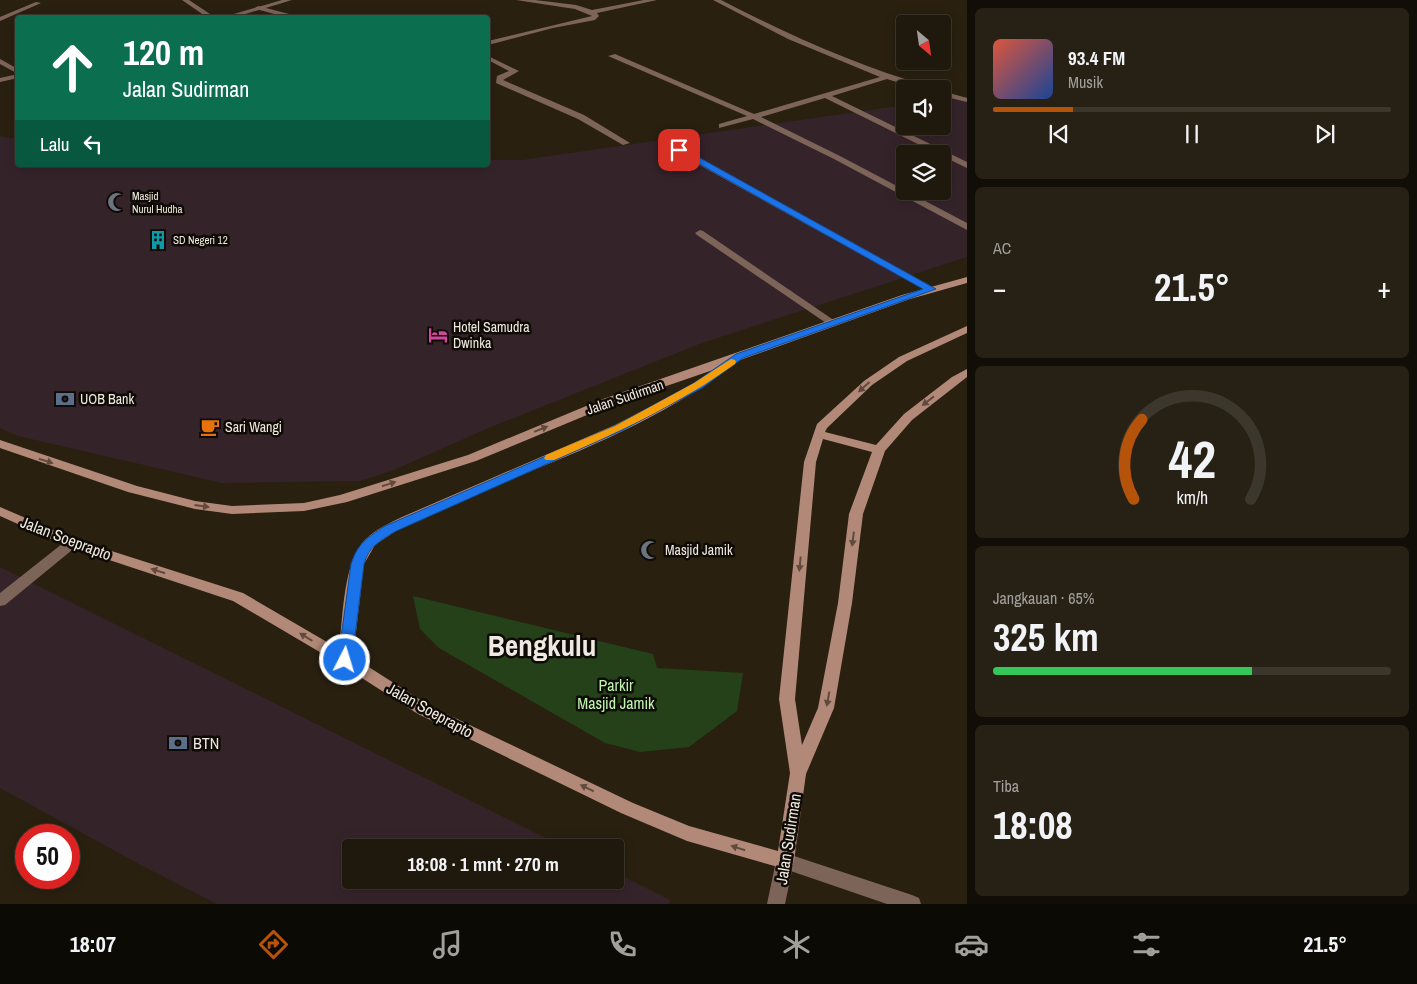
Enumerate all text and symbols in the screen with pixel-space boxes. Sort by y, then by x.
north arrow [896,15,951,70]
map controls [896,15,951,200]
text: 120 m [123,29,204,76]
icon: ahead [40,35,105,100]
text: 93.4 FM [1068,45,1125,71]
text: Musik [1068,71,1103,93]
text: Jalan Sudirman [123,74,249,104]
button: sound [896,80,951,135]
icon: previous [1045,120,1073,148]
icon: pause [1178,120,1206,148]
icon: next [1311,120,1339,148]
pin [658,129,700,171]
icon: left [79,130,107,158]
text: Lalu [40,131,69,157]
icon: arrive [665,136,693,164]
button: layers [896,145,951,200]
place label: Masjid Nurul Hudha [132,189,183,216]
mosque icon: Masjid Nurul Hudha [106,191,128,213]
building icon: SD Negeri 12 [147,229,169,251]
place label: SD Negeri 12 [173,233,228,247]
text: AC [993,237,1011,259]
text: 21.5° [1154,262,1230,313]
text: − [993,269,1006,307]
text: + [1378,269,1391,307]
place label: Hotel Samudra Dwinka [453,318,530,352]
hotel icon: Hotel Samudra Dwinka [427,324,449,346]
street label: Jalan Sudirman [584,375,666,419]
one-way arrow [858,381,870,393]
bank icon: UOB Bank [54,388,76,410]
place label: UOB Bank [80,390,134,408]
one-way arrow [921,395,934,406]
cafe icon: Sari Wangi [199,416,221,438]
place label: Sari Wangi [225,418,282,436]
one-way arrow [534,424,548,432]
text: 42 [1168,424,1216,494]
one-way arrow [39,457,54,465]
one-way arrow [381,480,396,487]
text: km/h [1176,486,1208,510]
one-way arrow [194,502,210,510]
street label: Jalan Soeprapto [17,511,115,565]
one-way arrow [849,531,857,547]
mosque icon: Masjid Jamik [639,539,661,561]
place label: Masjid Jamik [665,541,733,559]
one-way arrow [796,556,804,572]
one-way arrow [150,566,165,574]
text: Jangkauan · 65% [993,587,1094,609]
text: 325 km [993,612,1099,663]
district label: Bengkulu [488,626,596,665]
one-way arrow [299,632,312,641]
position arrow [318,633,370,685]
park label: Parkir Masjid Jamik [577,674,655,714]
street label: Jalan Soeprapto [383,677,477,743]
one-way arrow [823,692,831,708]
bank icon: BTN [167,732,189,754]
place label: BTN [193,732,219,754]
text: Tiba [993,775,1019,797]
one-way arrow [580,784,594,792]
street label: Jalan Sudirman [770,792,806,886]
text: 18:08 [993,800,1073,851]
speed limit sign: 50 [15,824,80,889]
one-way arrow [730,844,745,852]
text: 18:08 · 1 mnt · 270 m [407,851,559,877]
icon: directions [256,927,291,962]
icon: music [430,927,465,962]
icon: phone [605,927,640,962]
icon: climate [779,927,814,962]
icon: car [954,927,989,962]
icon: filters [1129,927,1164,962]
text: 18:07 [70,929,116,959]
text: 21.5° [1303,929,1347,959]

